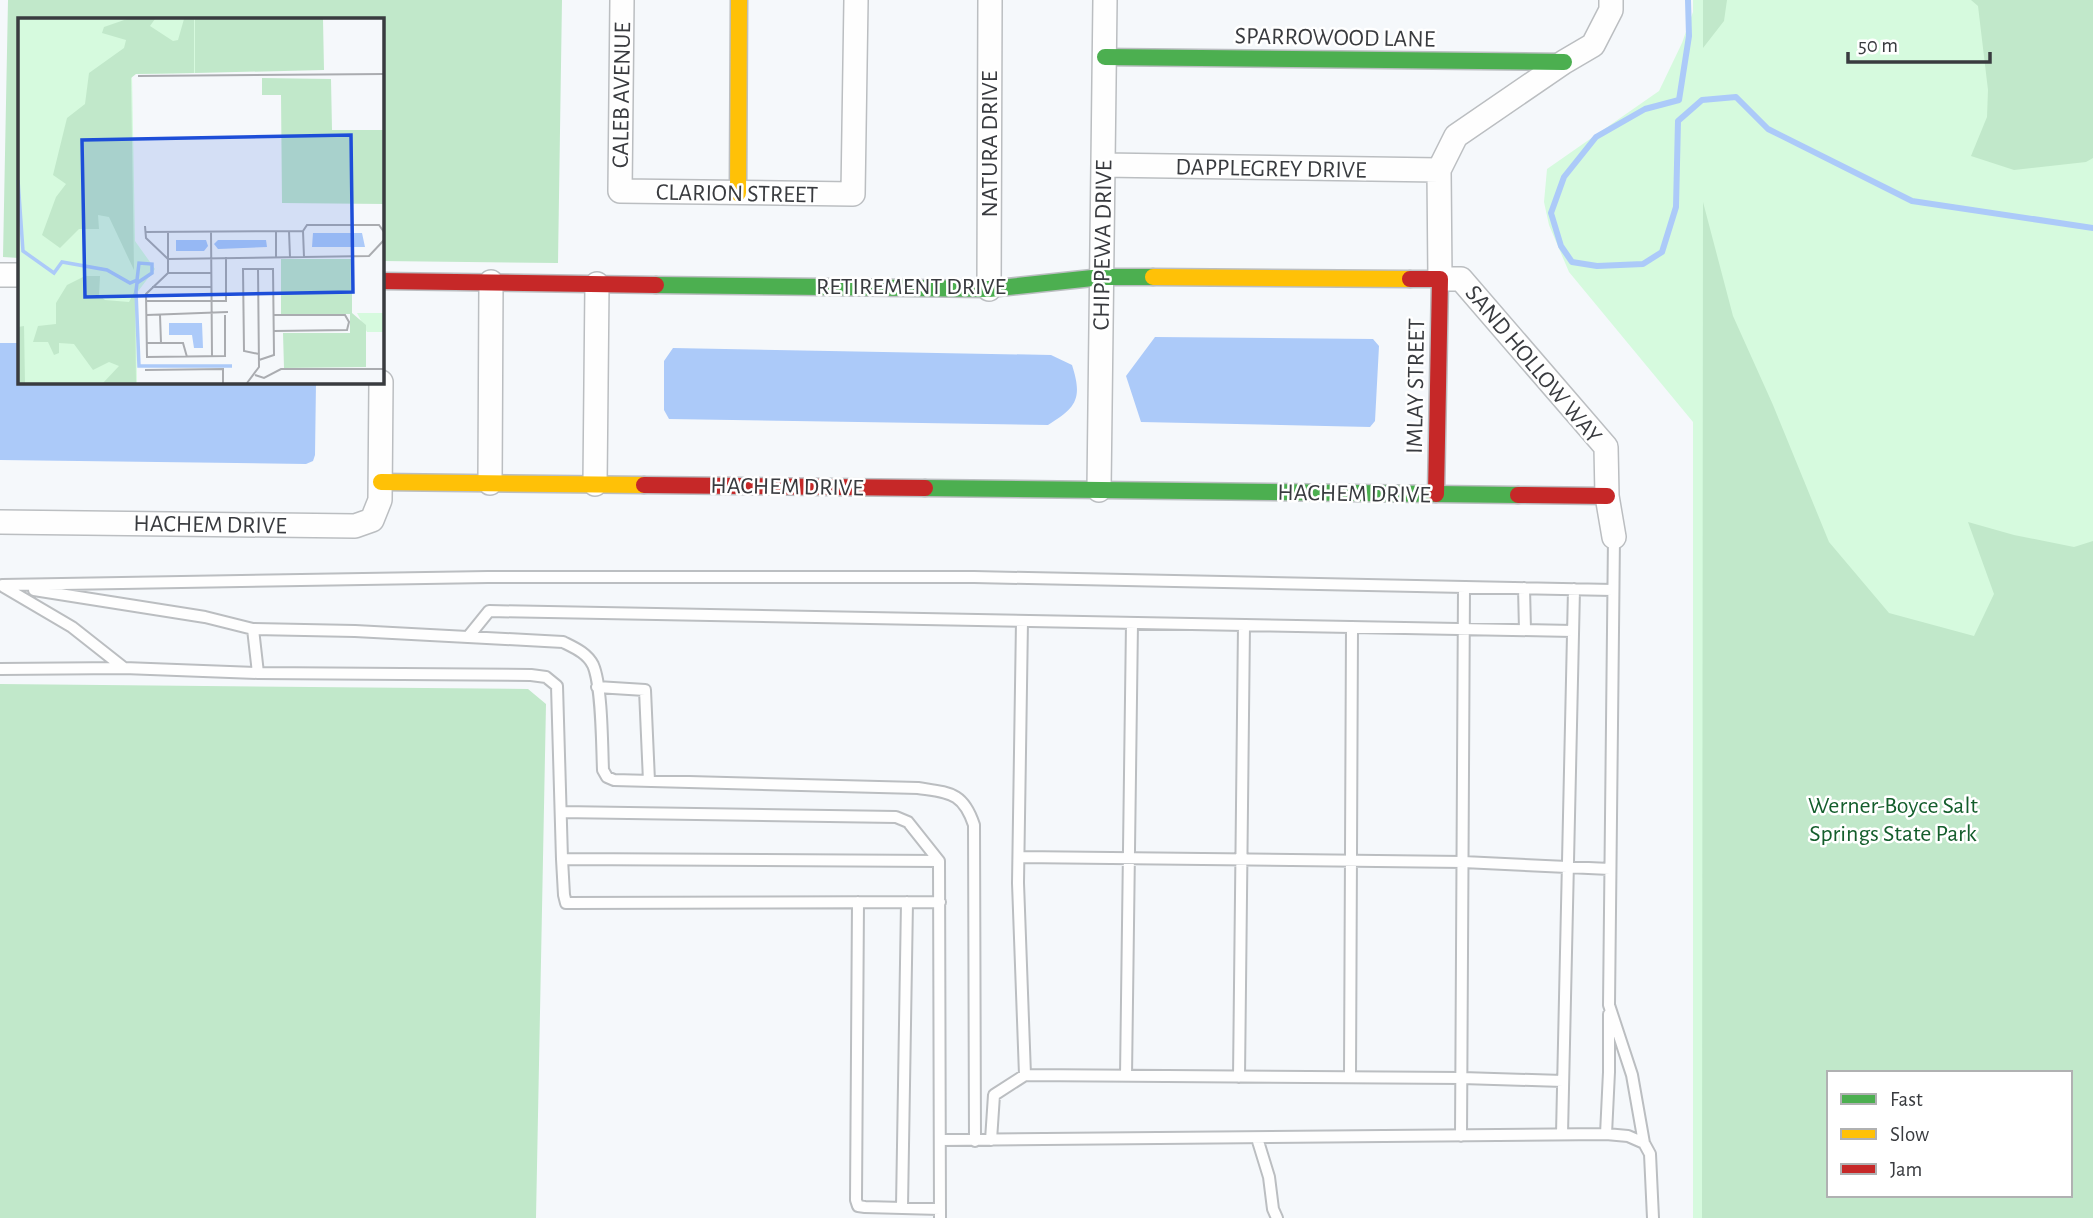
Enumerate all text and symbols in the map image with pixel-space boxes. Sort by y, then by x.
inset map [18,18,383,383]
street label: CALEB AVENUE [609,21,635,168]
scale bar [1848,21,1990,65]
street label: SPARROWOOD LANE [1235,24,1436,52]
text: 50 m [1858,35,1898,56]
street label: NATURA DRIVE [978,70,1002,217]
street label: DAPPLEGREY DRIVE [1175,155,1367,183]
street label: CHIPPEWA DRIVE [1090,159,1116,330]
street label: CLARION STREET [656,181,819,207]
street label: RETIREMENT DRIVE [816,275,1007,299]
street label: SAND HOLLOW WAY [1460,281,1606,448]
street label: IMLAY STREET [1403,318,1429,454]
street label: HACHEM DRIVE [710,474,864,500]
street label: HACHEM DRIVE [1277,481,1431,507]
street label: HACHEM DRIVE [133,512,287,538]
park label: Werner-Boyce Salt Springs State Park [1808,794,1978,846]
legend [1827,1071,2072,1197]
text: Fast [1890,1089,1923,1110]
text: Slow [1890,1124,1929,1145]
text: Jam [1890,1159,1922,1180]

